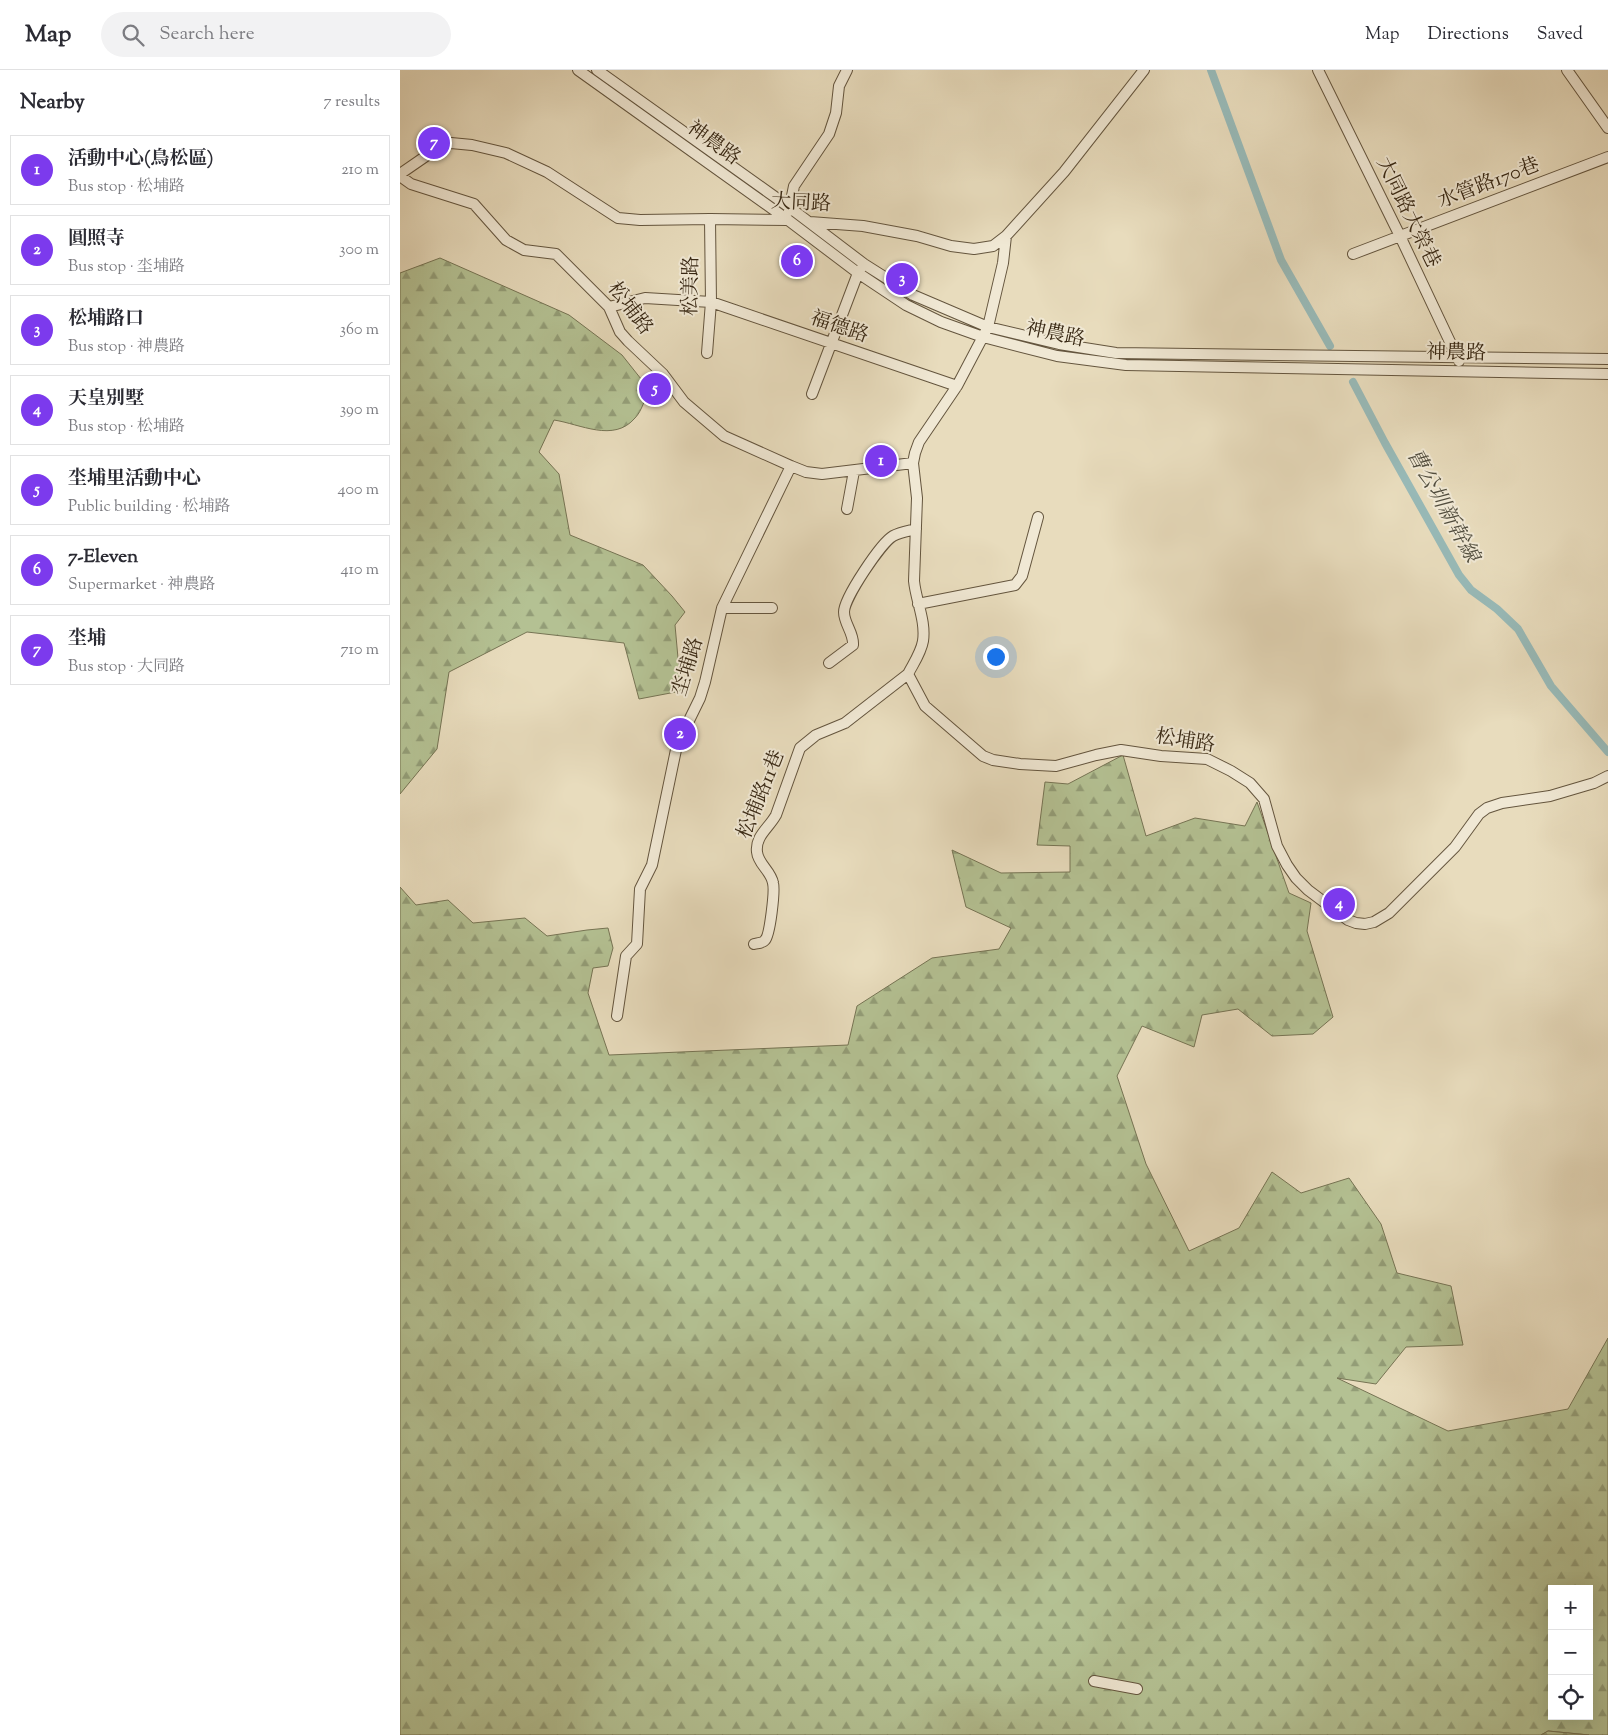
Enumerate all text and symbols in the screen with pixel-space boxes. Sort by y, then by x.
search box [101,12,451,57]
text: Map [25,18,71,52]
icon: search [119,21,147,49]
text: Search here [159,21,255,48]
text: Map [1365,22,1400,48]
text: Directions [1428,22,1509,48]
text: Saved [1537,22,1583,48]
text: Nearby [20,88,85,118]
text: 7 results [324,91,380,114]
street label: 神農路 [680,115,746,173]
pin: 7 [418,124,450,162]
text: 活動中心(鳥松區) [68,146,213,173]
street label: 水管路170巷 [1434,151,1544,217]
street label: 大同路大榮巷 [1368,153,1446,273]
text: 1 [34,159,40,182]
text: 210 m [341,159,379,182]
text: Bus stop · 松埔路 [68,176,185,199]
street label: 大同路 [770,188,832,220]
text: 圓照寺 [68,226,125,253]
text: 2 [33,239,41,262]
text: 300 m [339,239,379,262]
pin: 6 [781,242,813,280]
text: Bus stop · 坔埔路 [68,256,185,279]
street label: 松美路 [677,256,707,316]
pin: 3 [886,260,918,298]
street label: 松埔路 [599,276,659,342]
street label: 福德路 [806,305,872,351]
text: 松埔路口 [68,306,144,333]
street label: 神農路 [1023,315,1087,355]
text: 3 [34,319,40,342]
text: 360 m [340,319,379,342]
text: Bus stop · 神農路 [68,336,185,359]
street label: 神農路 [1426,339,1486,369]
pin: 5 [639,370,671,408]
text: 天皇別墅 [68,386,144,413]
text: 4 [33,399,41,422]
text: 390 m [340,399,379,422]
text: Bus stop · 松埔路 [68,416,185,439]
pin: 1 [865,442,897,480]
water label: 曹公圳新幹線 [1398,444,1487,570]
text: 坔埔里活動中心 [68,466,201,493]
text: 5 [34,479,40,502]
text: 400 m [338,479,379,502]
text: Public building · 松埔路 [68,496,230,519]
text: 7-Eleven [68,544,138,571]
text: 6 [33,559,41,582]
text: 410 m [341,559,379,582]
text: Supermarket · 神農路 [68,574,216,597]
text: 坔埔 [68,626,106,653]
street label: 坔埔路 [666,634,712,700]
text: 7 [33,639,41,662]
text: 710 m [341,639,379,662]
your location [983,644,1009,670]
text: Bus stop · 大同路 [68,656,185,679]
pin: 2 [664,715,696,753]
street label: 松埔路 [1153,723,1217,761]
street label: 松埔路11巷 [731,746,793,844]
pin: 4 [1323,885,1355,923]
map controls [1548,1585,1593,1720]
button: + [1548,1585,1593,1630]
button: − [1548,1630,1593,1675]
button: locate [1548,1675,1593,1720]

